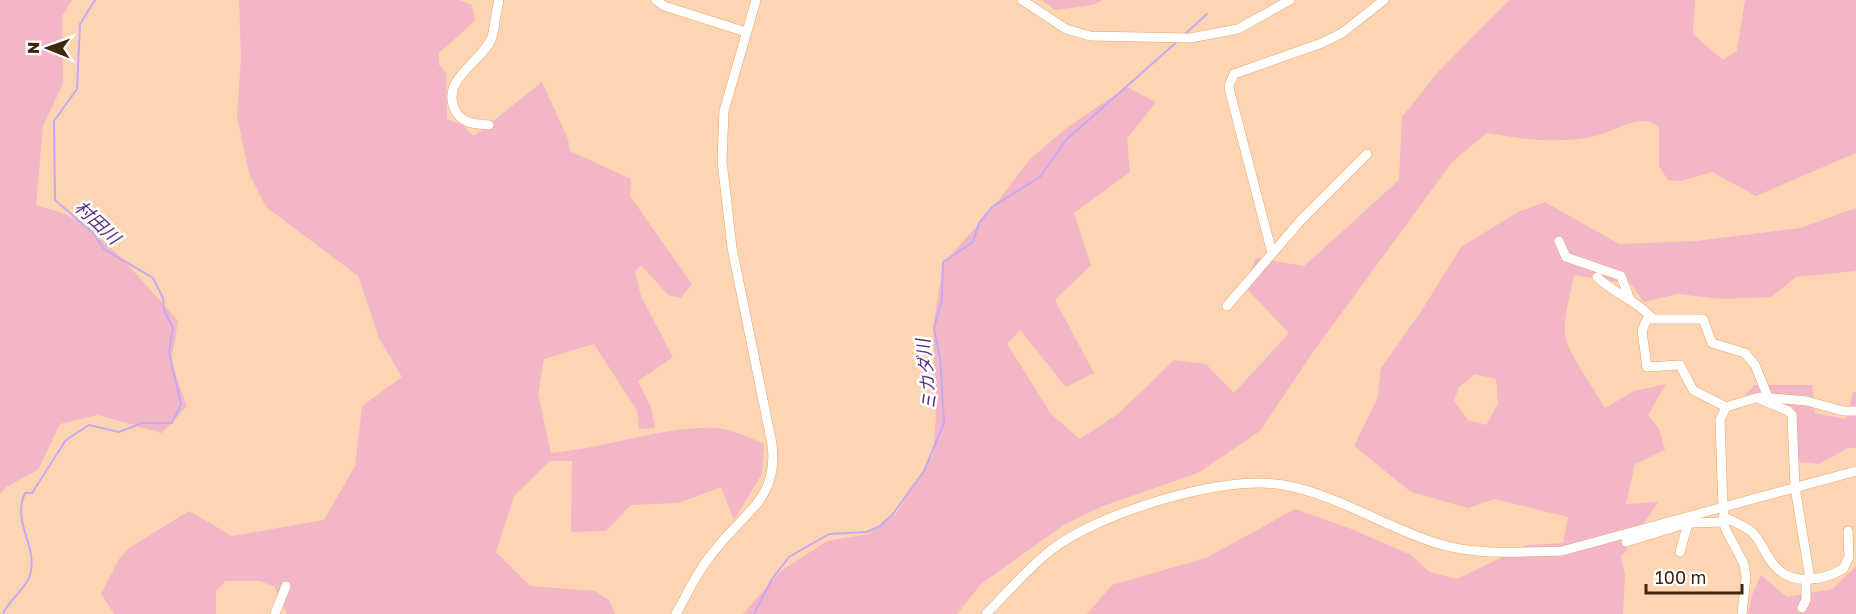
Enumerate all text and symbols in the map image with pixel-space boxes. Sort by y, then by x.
north arrow [18,18,78,78]
text: N [23,41,43,54]
water label: 村田川 [71,196,127,250]
water label: ミカダ川 [911,336,941,412]
scale bar [1646,557,1742,595]
text: 100 m [1655,566,1706,588]

